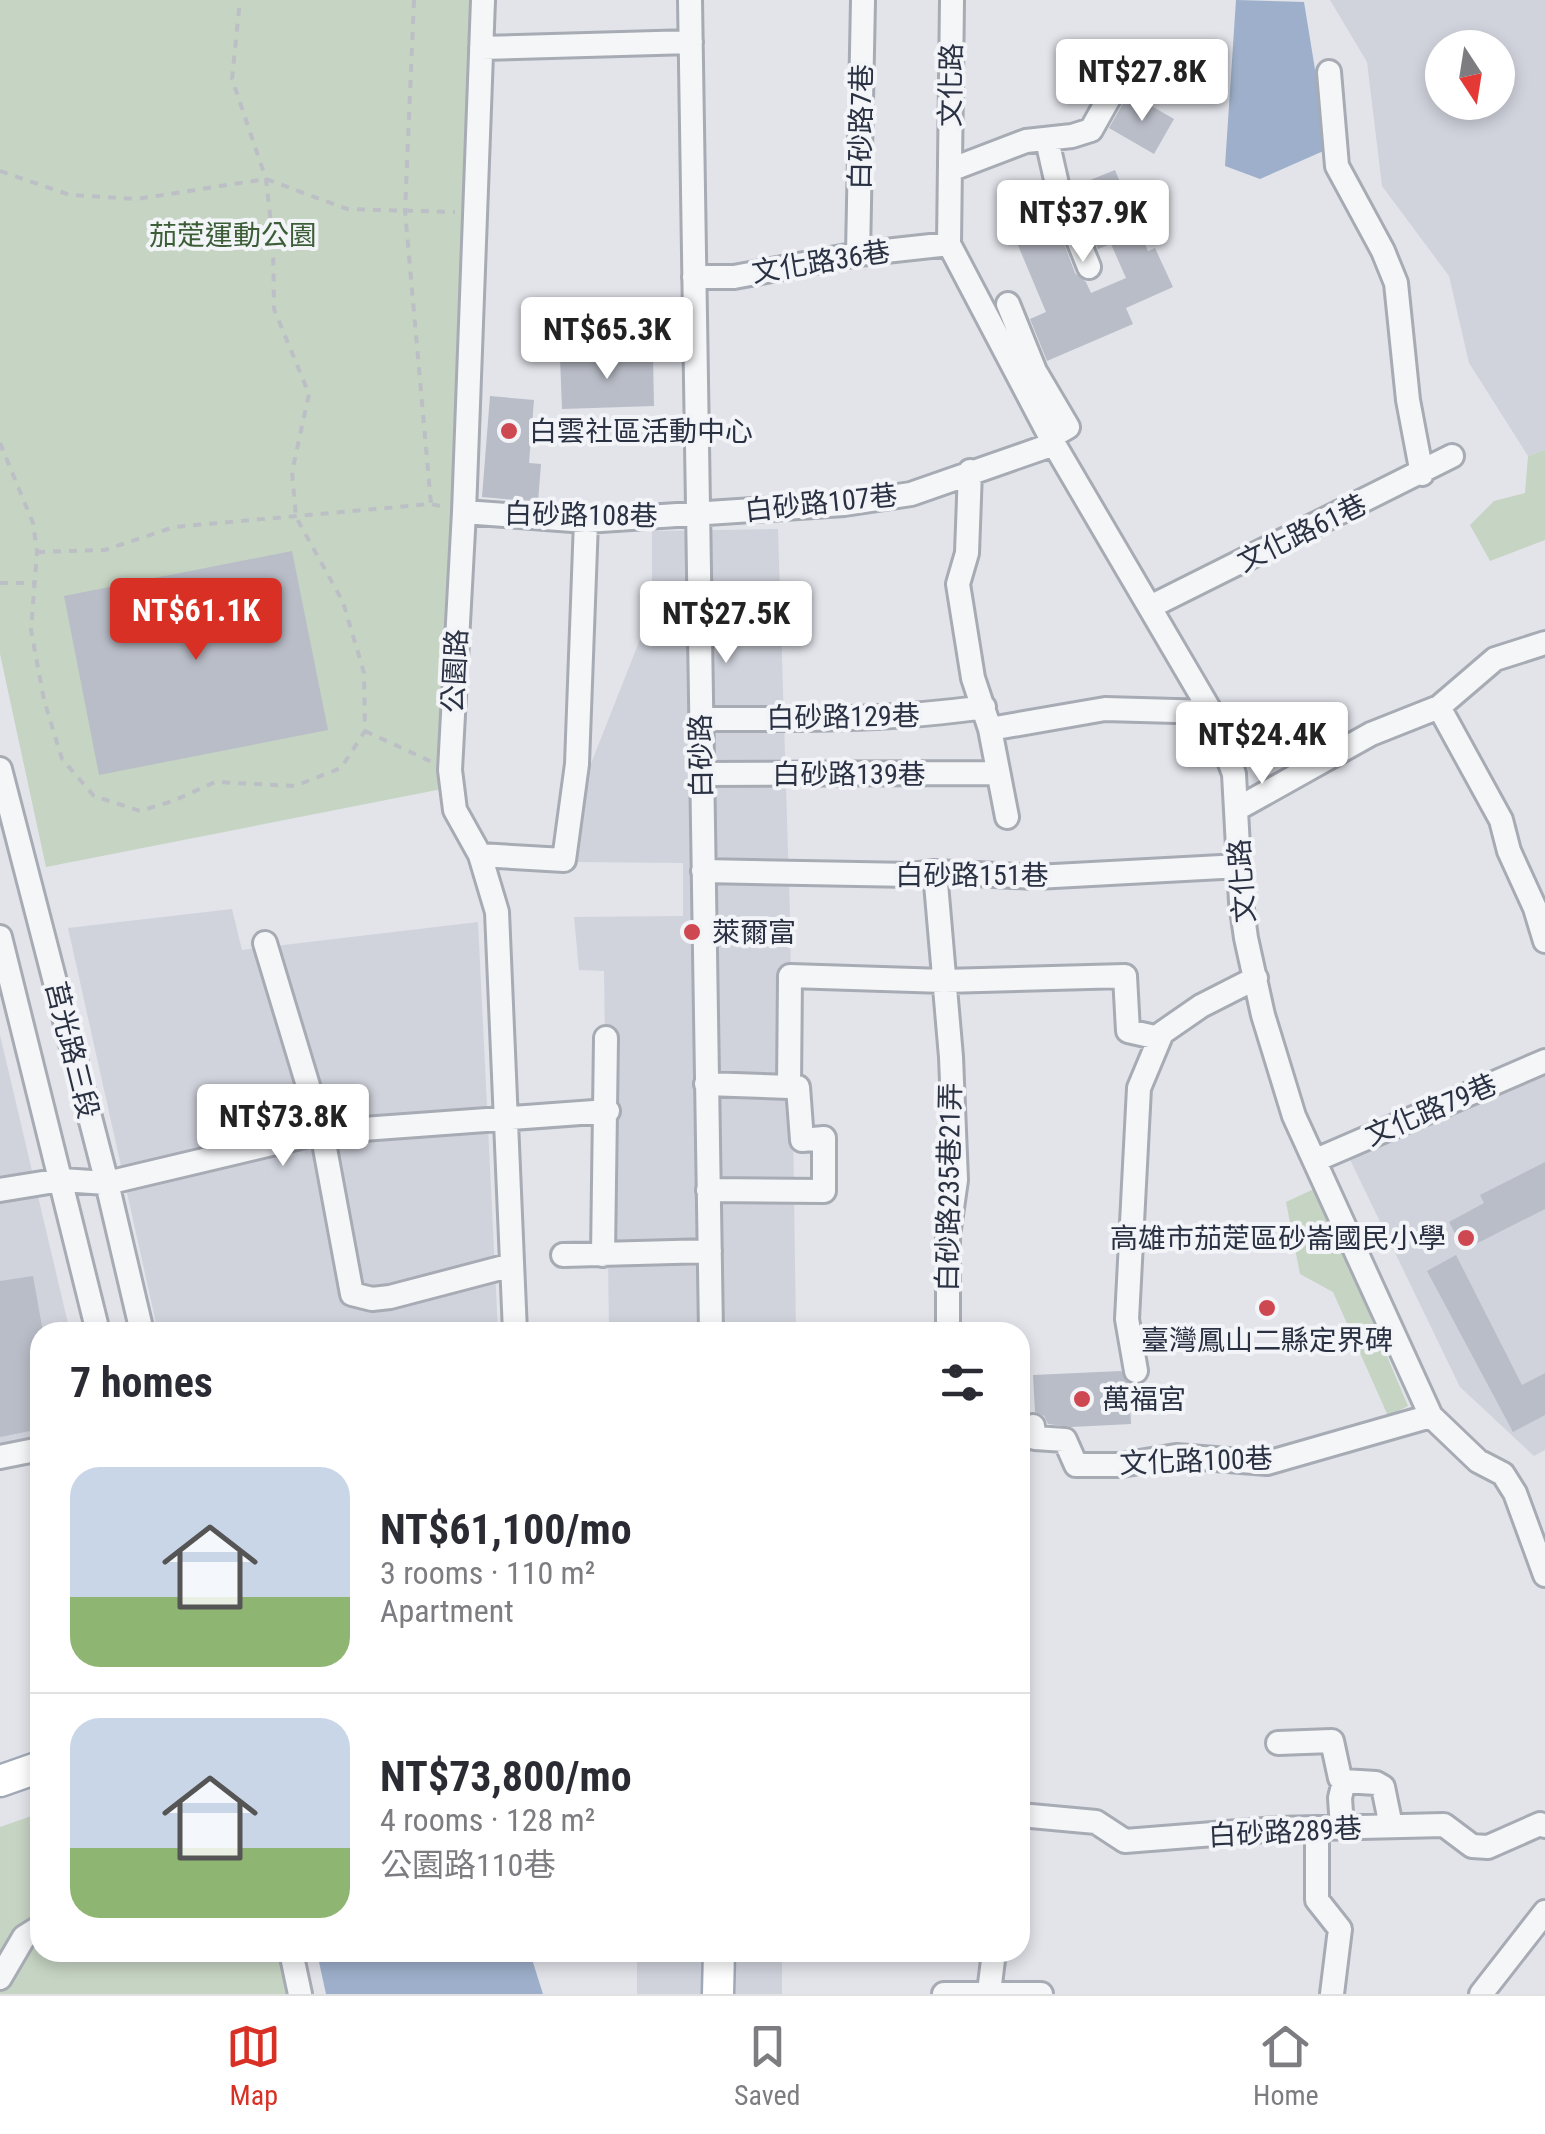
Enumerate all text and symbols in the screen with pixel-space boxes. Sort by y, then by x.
north arrow [1425,30,1515,120]
map controls [1425,30,1515,120]
pin: NT$27.8K [1039,39,1245,124]
street label: 文化路 [934,43,968,127]
text: NT$27.8K [1078,52,1206,90]
street label: 白砂路7巷 [843,64,879,190]
pin: NT$37.9K [980,180,1186,265]
text: NT$37.9K [1019,193,1147,231]
park label: 茄萣運動公園 [149,219,317,252]
street label: 文化路36巷 [749,235,893,289]
pin: NT$65.3K [504,297,710,382]
text: NT$65.3K [543,310,671,348]
place label: 白雲社區活動中心 [529,415,753,448]
marker: 白雲社區活動中心 [498,420,520,442]
street label: 白砂路107巷 [743,479,899,527]
street label: 文化路61巷 [1232,488,1372,578]
street label: 白砂路108巷 [504,497,658,533]
pin: NT$61.1K [93,578,299,663]
pin: NT$27.5K [623,581,829,666]
text: NT$61.1K [132,591,260,629]
text: NT$27.5K [662,594,790,632]
street label: 公園路 [436,628,474,714]
street label: 白砂路129巷 [766,699,920,735]
pin: NT$24.4K [1159,702,1365,787]
street label: 白砂路 [684,714,718,798]
text: NT$24.4K [1198,715,1326,753]
street label: 白砂路139巷 [772,758,926,791]
street label: 文化路 [1223,838,1261,924]
street label: 白砂路151巷 [895,859,1049,892]
place label: 萊爾富 [712,916,796,949]
marker: 萊爾富 [681,921,703,943]
street label: 莒光路三段 [39,978,105,1122]
street label: 文化路79巷 [1360,1068,1502,1152]
street label: 白砂路235巷21弄 [931,1082,967,1292]
pin: NT$73.8K [180,1084,386,1169]
text: NT$73.8K [219,1097,347,1135]
place label: 高雄市茄萣區砂崙國民小學 [1110,1222,1446,1255]
marker: 高雄市茄萣區砂崙國民小學 [1455,1227,1477,1249]
marker: 臺灣鳳山二縣定界碑 [1256,1297,1278,1319]
place label: 臺灣鳳山二縣定界碑 [1141,1324,1393,1357]
icon: filters [935,1355,990,1410]
text: 7 homes [70,1358,213,1407]
place label: 萬福宮 [1102,1383,1186,1416]
marker: 萬福宮 [1071,1388,1093,1410]
street label: 文化路100巷 [1119,1442,1273,1480]
text: NT$61,100/mo [380,1505,632,1554]
icon: home [150,1507,270,1627]
text: 3 rooms · 110 m² [380,1554,595,1592]
text: Apartment [380,1592,514,1630]
text: NT$73,800/mo [380,1752,632,1801]
icon: home [150,1758,270,1878]
text: 4 rooms · 128 m² [380,1801,595,1839]
street label: 白砂路289巷 [1208,1812,1362,1852]
text: 公園路110巷 [380,1846,555,1884]
tab: Map [226,2019,281,2112]
tab: Saved [734,2019,800,2112]
tab: Home [1253,2019,1319,2112]

